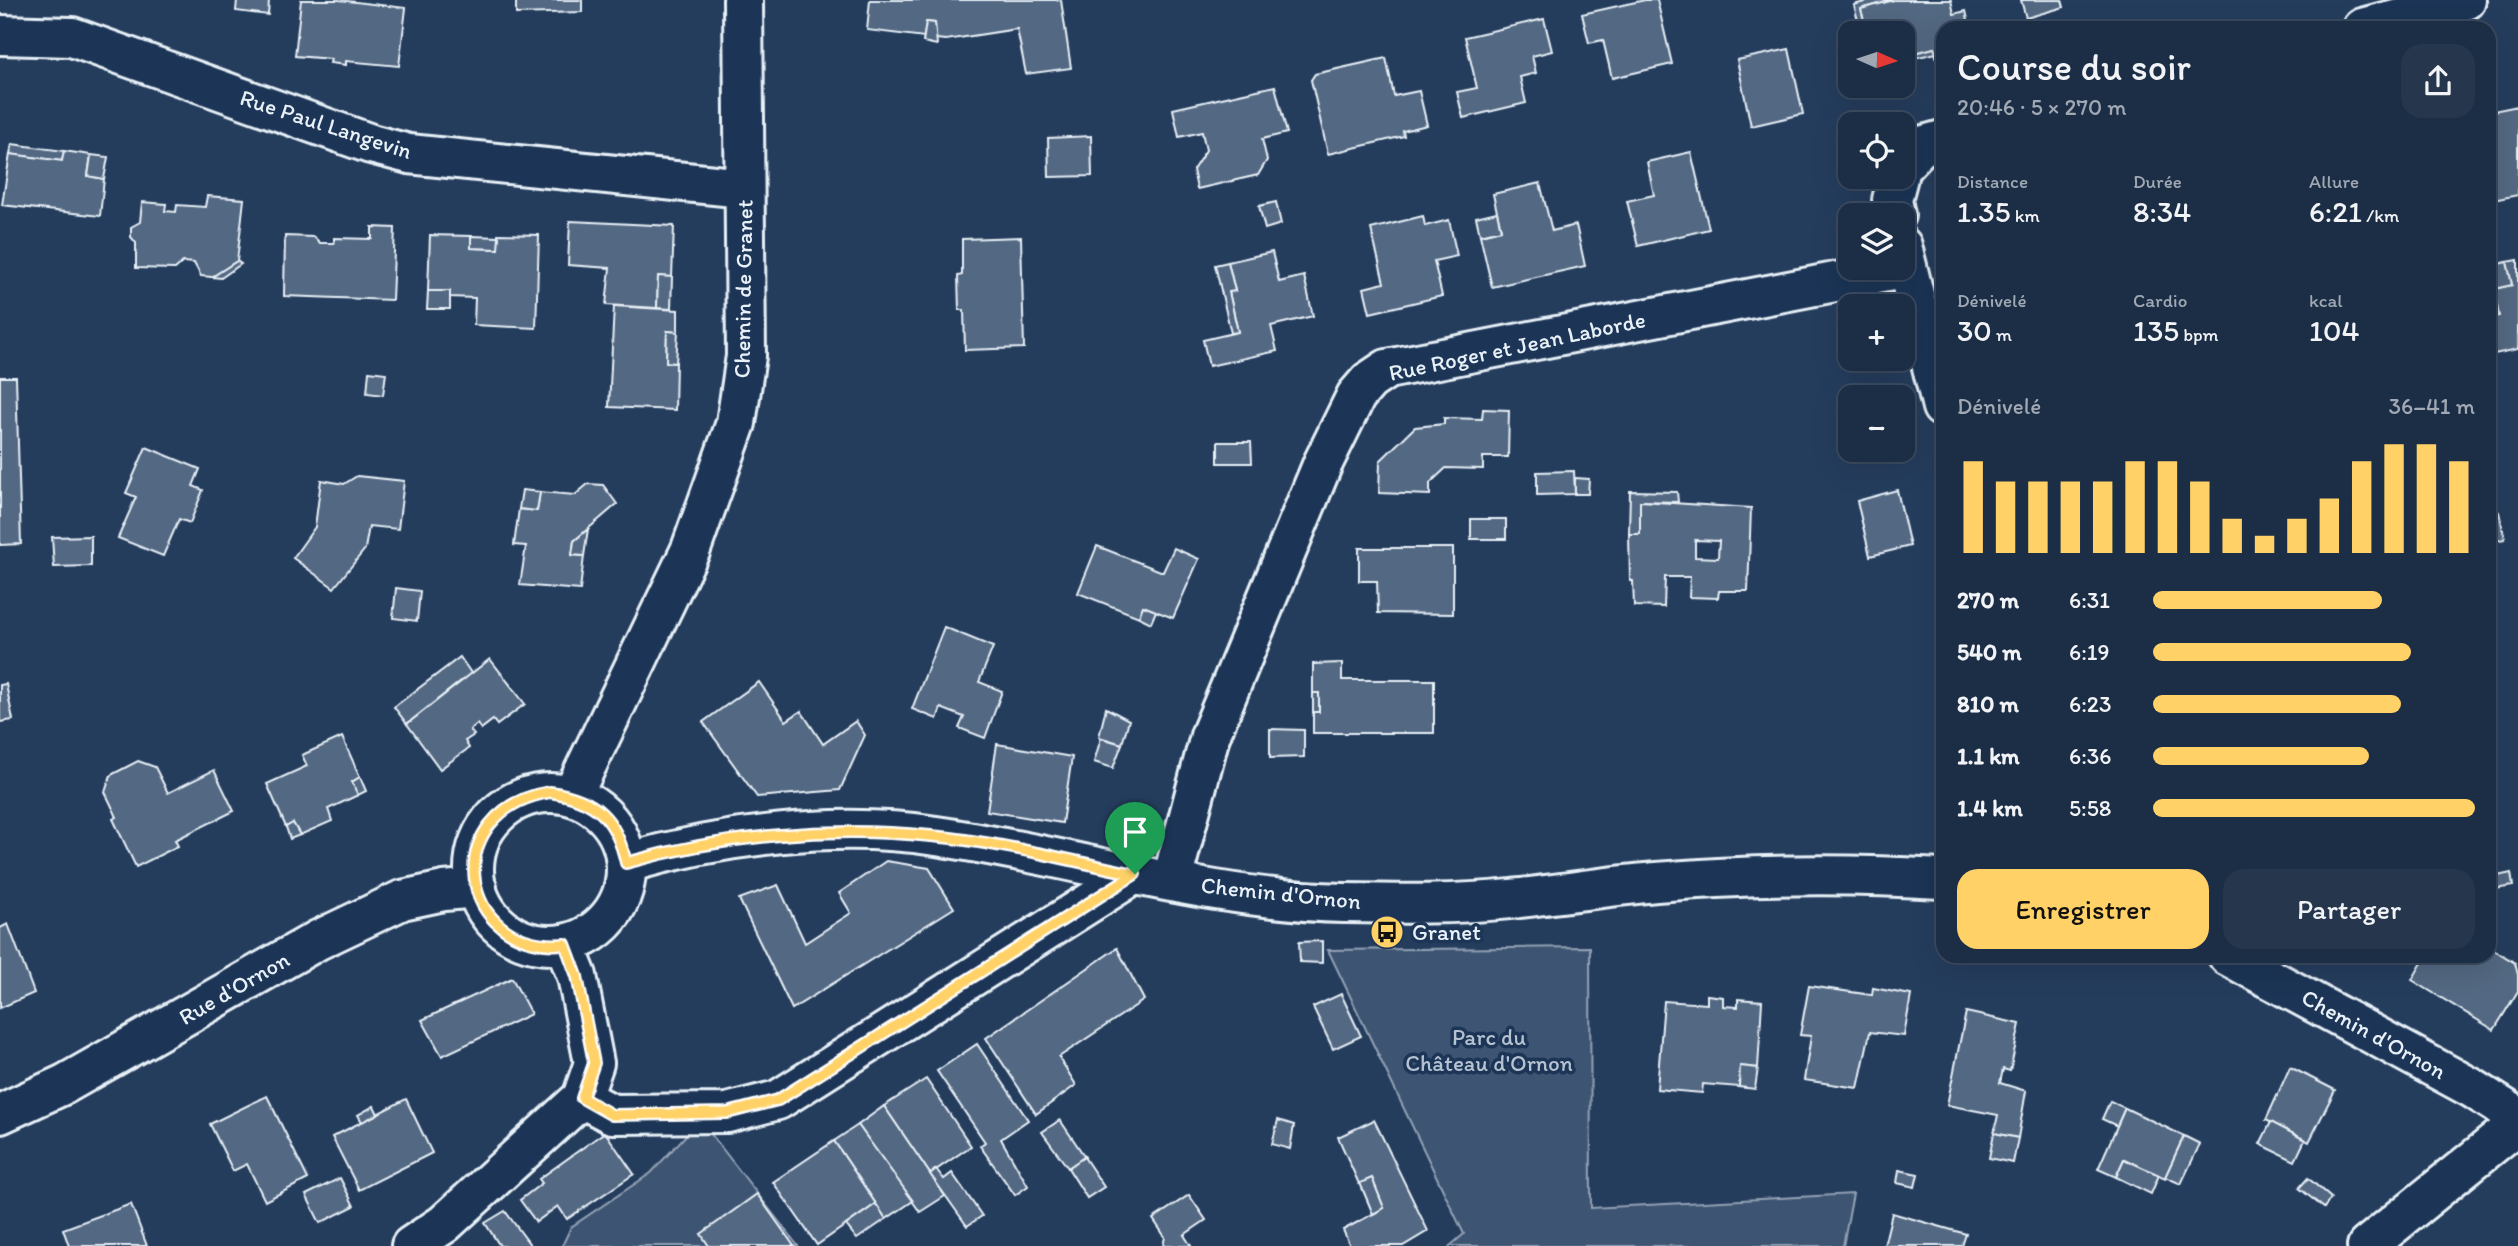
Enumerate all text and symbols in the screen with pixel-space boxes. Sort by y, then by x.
north arrow [1838,21,1914,98]
map controls [1838,21,1915,462]
text: Course du soir [1957,44,2191,90]
button: share [2401,44,2475,118]
street label: Rue Paul Langevin [237,83,415,165]
text: 20:46 · 5 × 270 m [1957,93,2127,121]
button: locate [1838,112,1915,189]
text: Distance [1957,170,2028,193]
text: Durée [2133,170,2182,193]
text: Allure [2309,170,2359,193]
text: 1.35 [1957,193,2010,230]
text: 8:34 [2133,193,2191,230]
text: 6:21 [2309,193,2362,230]
street label: Chemin de Granet [727,199,759,379]
button: layers [1838,203,1915,280]
text: km [2010,204,2040,227]
text: /km [2362,204,2399,227]
text: Dénivelé [1957,289,2027,312]
text: Cardio [2133,289,2187,312]
text: kcal [2309,289,2343,312]
button: + [1838,294,1915,371]
street label: Rue Roger et Jean Laborde [1386,305,1648,387]
text: 30 [1957,312,1992,349]
text: 135 [2133,312,2179,349]
text: 104 [2309,312,2359,349]
text: m [1992,323,2012,346]
text: bpm [2179,323,2219,346]
button: − [1838,385,1915,462]
text: Dénivelé [1957,392,2041,420]
text: 36–41 m [2388,392,2475,420]
text: 270 m [1957,586,2019,614]
text: 6:31 [2069,586,2110,614]
text: 540 m [1957,638,2022,666]
text: 6:19 [2069,638,2110,666]
text: 810 m [1957,690,2019,718]
text: 6:23 [2069,690,2111,718]
text: 1.1 km [1957,742,2020,770]
text: 6:36 [2069,742,2112,770]
text: 1.4 km [1957,794,2023,822]
text: 5:58 [2069,794,2111,822]
pin [1105,802,1165,874]
icon: arrive [1116,813,1154,851]
button: Enregistrer [1957,869,2209,949]
button: Partager [2223,869,2475,949]
street label: Chemin d'Ornon [1200,871,1362,915]
bus stop icon: Granet [1368,913,1406,951]
place label: Granet [1412,918,1481,946]
street label: Rue d'Ornon [174,945,294,1031]
street label: Chemin d'Ornon [2297,983,2451,1085]
park label: Parc du Château d'Ornon [1405,1023,1573,1077]

